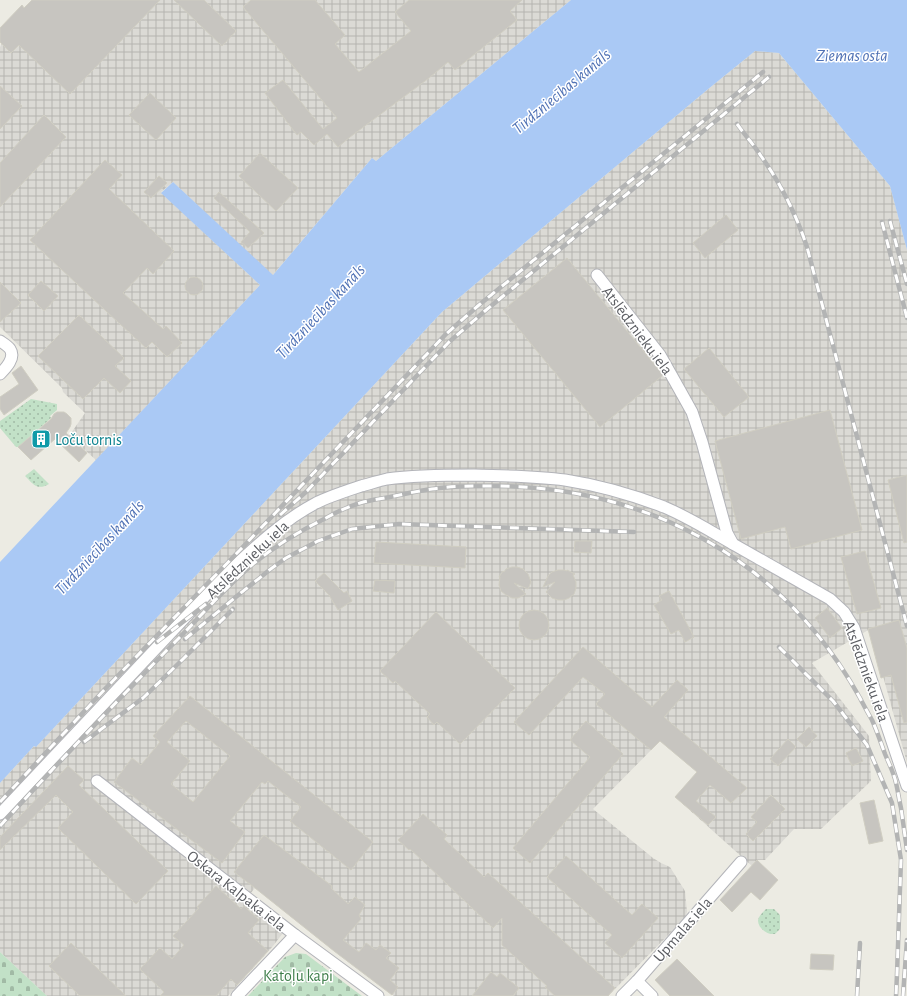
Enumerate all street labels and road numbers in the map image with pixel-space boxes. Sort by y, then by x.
street label: Atslēdznieku iela [599,283,676,378]
street label: Atslēdznieku iela [203,518,292,602]
street label: Atslēdznieku iela [840,619,892,724]
street label: Oskara Kalpaka iela [184,847,289,934]
street label: Upmalas iela [650,894,715,965]

